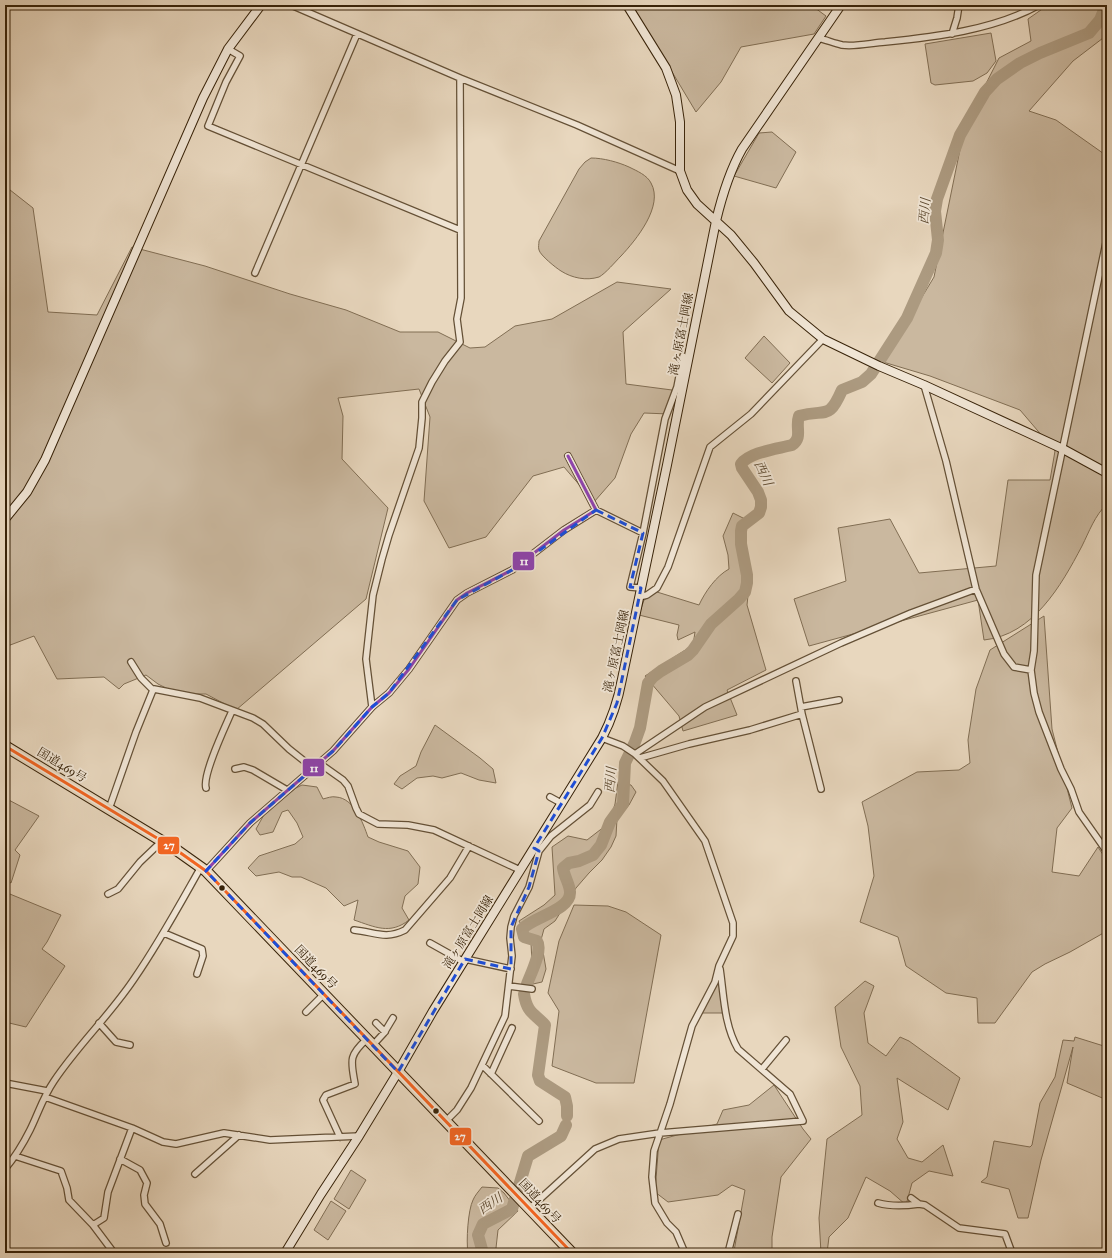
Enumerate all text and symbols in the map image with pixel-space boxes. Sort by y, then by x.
water label: 西川 [916,195,934,225]
street label: 滝ヶ原富士岡線 [666,291,696,377]
water label: 西川 [750,458,777,490]
line badge: 11 [512,551,535,571]
text: 11 [520,555,529,568]
street label: 滝ヶ原富士岡線 [600,608,632,694]
street label: 国道469号 [35,745,89,785]
line badge: 11 [302,758,325,777]
text: 11 [310,762,319,775]
water label: 西川 [602,765,620,794]
line badge: 27 [157,836,180,855]
text: 27 [164,839,175,852]
unlabelled marker [217,883,227,893]
street label: 滝ヶ原富士岡線 [440,893,496,971]
street label: 国道469号 [292,942,340,992]
unlabelled marker [431,1106,441,1116]
line badge: 27 [449,1127,472,1146]
text: 27 [455,1130,466,1143]
street label: 国道469号 [516,1176,564,1226]
water label: 西川 [475,1189,507,1218]

